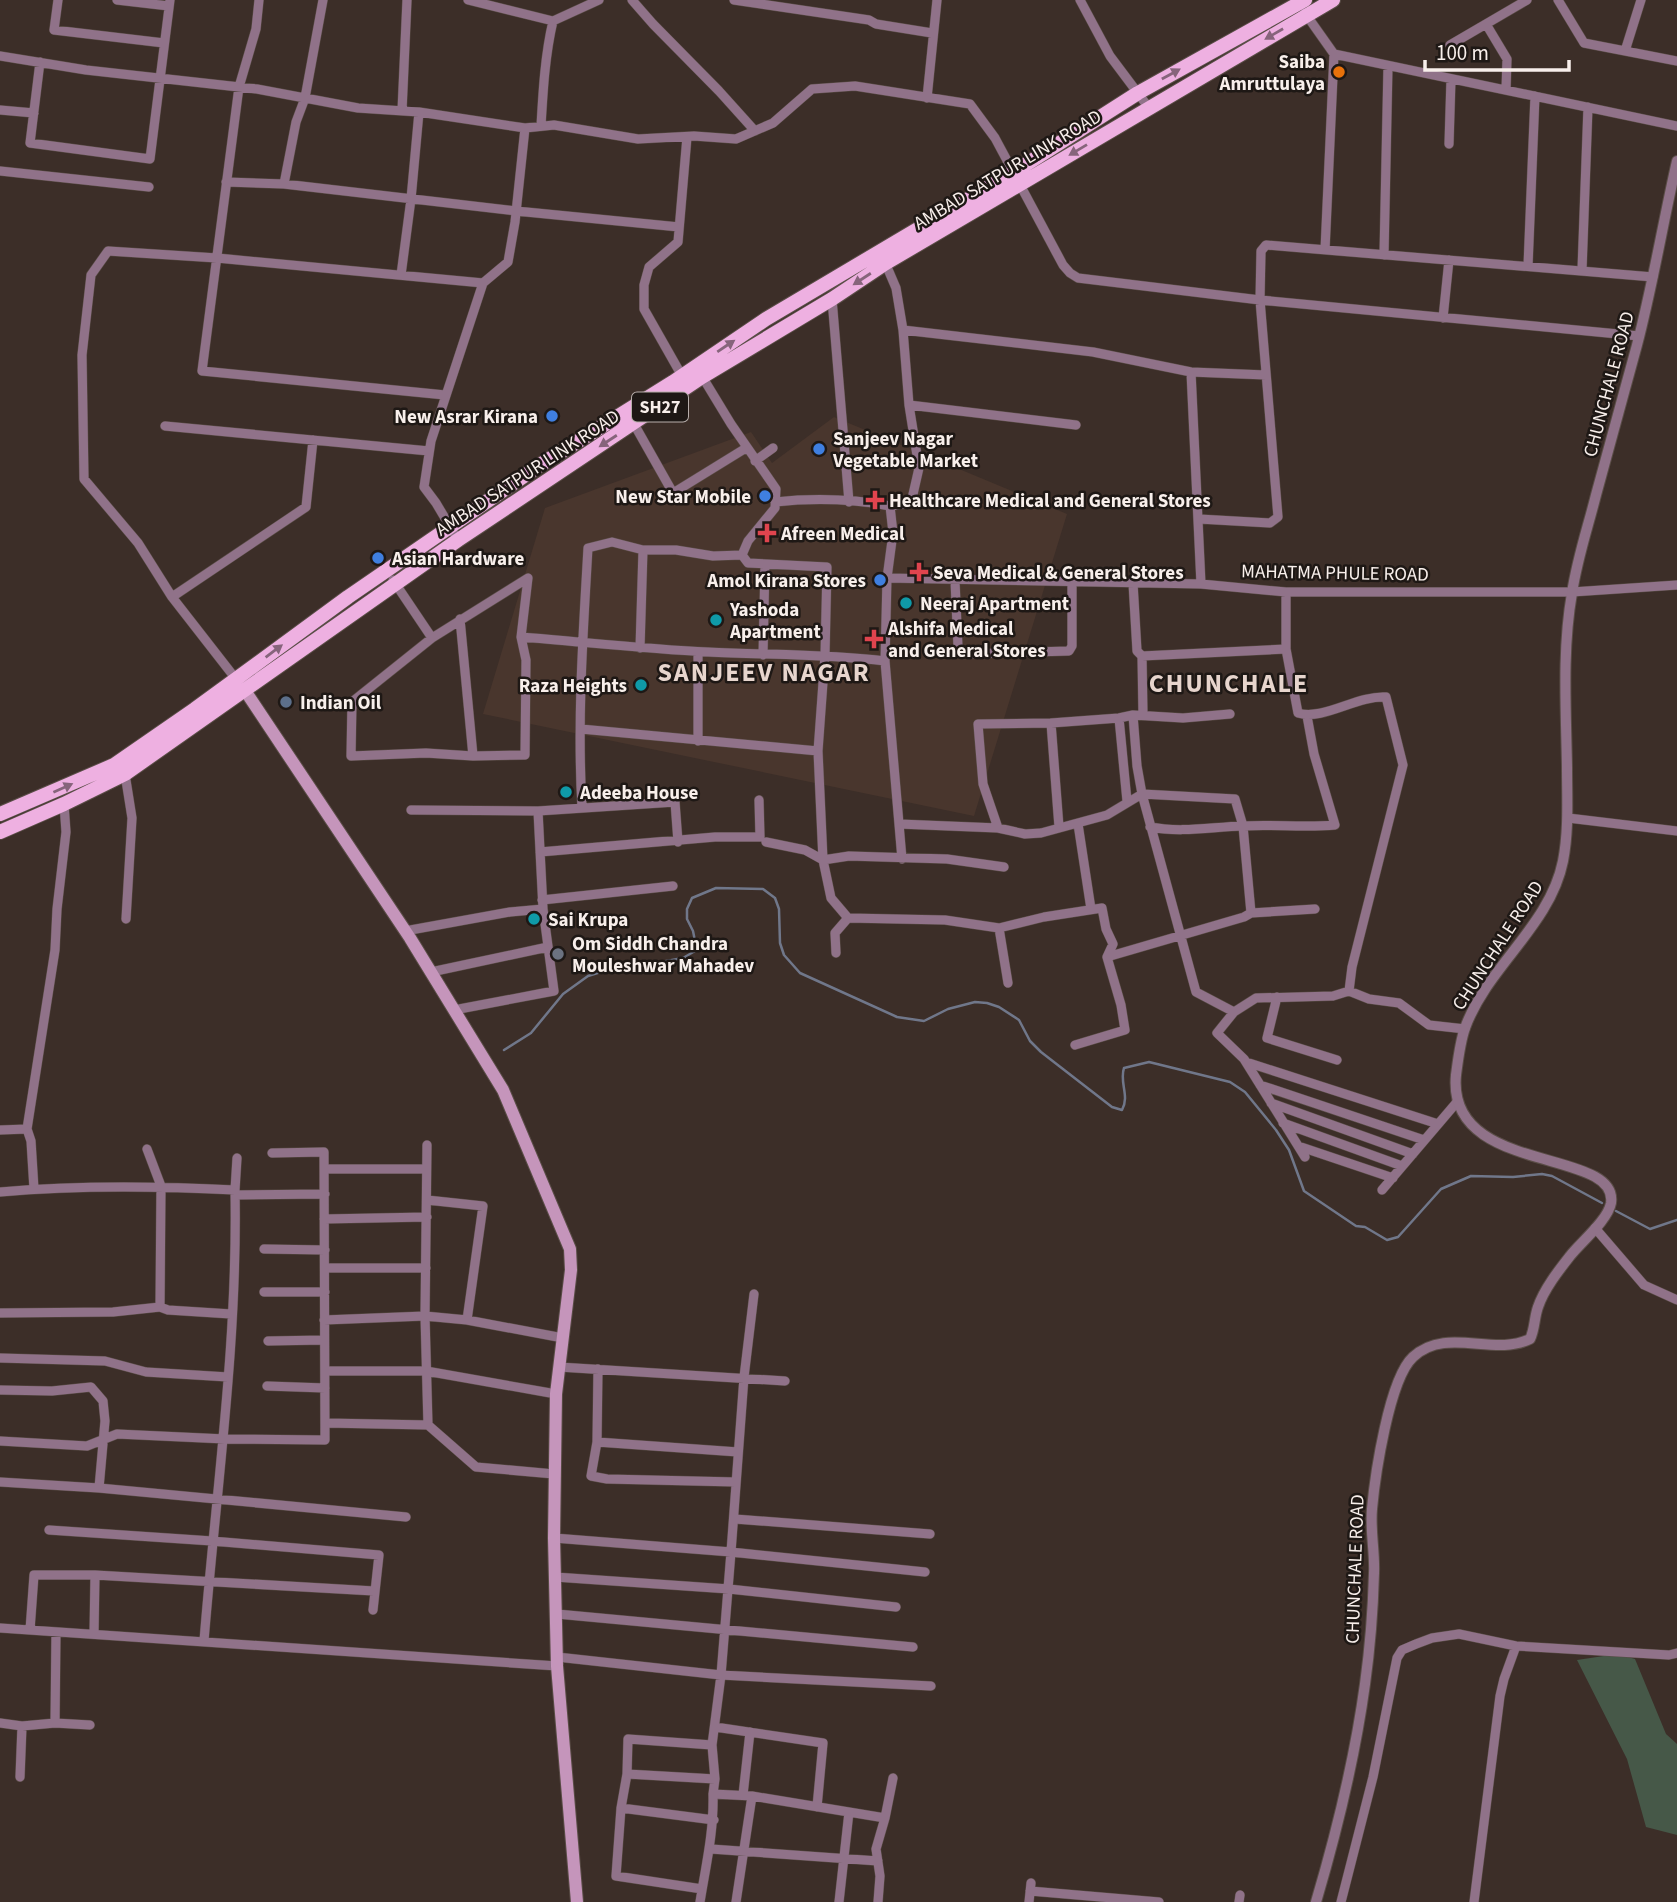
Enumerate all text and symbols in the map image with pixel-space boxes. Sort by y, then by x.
one-way arrow [1265,28,1284,40]
scale bar [1425,28,1568,72]
text: 100 m [1436,38,1489,68]
place label: Saiba Amruttulaya [1219,49,1325,98]
marker: Saiba Amruttulaya [1331,64,1347,80]
one-way arrow [1161,68,1181,80]
street label: AMBAD SATPUR LINK ROAD [909,103,1107,237]
one-way arrow [1069,144,1088,156]
one-way arrow [853,272,871,286]
street label: CHUNCHALE ROAD [1577,309,1642,460]
one-way arrow [717,339,735,353]
road number: SH27 [632,393,688,422]
street label: AMBAD SATPUR LINK ROAD [430,403,625,543]
place label: New Asrar Kirana [394,404,538,431]
marker: New Asrar Kirana [544,408,560,424]
place label: Sanjeev Nagar Vegetable Market [832,426,978,475]
one-way arrow [599,434,618,447]
marker: Sanjeev Nagar Vegetable Market [811,441,827,457]
place label: New Star Mobile [615,484,751,511]
marker: New Star Mobile [757,488,773,504]
place label: Healthcare Medical and General Stores [889,488,1211,515]
marker: Healthcare Medical and General Stores [867,492,883,508]
place label: Afreen Medical [780,521,905,548]
marker: Afreen Medical [759,525,775,541]
place label: Asian Hardware [391,546,525,573]
marker: Asian Hardware [370,550,386,566]
street label: MAHATMA PHULE ROAD [1241,558,1429,589]
place label: Seva Medical & General Stores [933,560,1184,587]
marker: Seva Medical & General Stores [911,564,927,580]
place label: Amol Kirana Stores [706,568,866,595]
marker: Amol Kirana Stores [872,572,888,588]
place label: Neeraj Apartment [920,591,1069,618]
marker: Neeraj Apartment [898,595,914,611]
place label: Yashoda Apartment [729,597,821,646]
marker: Yashoda Apartment [708,612,724,628]
place label: Alshifa Medical and General Stores [887,616,1046,665]
marker: Alshifa Medical and General Stores [866,631,882,647]
one-way arrow [265,645,283,659]
district label: SANJEEV NAGAR [657,654,871,691]
district label: CHUNCHALE [1149,665,1309,702]
place label: Raza Heights [519,673,627,700]
marker: Raza Heights [633,677,649,693]
place label: Indian Oil [300,690,382,717]
marker: Indian Oil [278,694,294,710]
place label: Adeeba House [579,780,699,807]
one-way arrow [53,782,73,794]
marker: Adeeba House [558,784,574,800]
street label: CHUNCHALE ROAD [1446,876,1550,1016]
place label: Sai Krupa [548,907,628,934]
marker: Sai Krupa [526,911,542,927]
place label: Om Siddh Chandra Mouleshwar Mahadev [572,931,754,980]
marker: Om Siddh Chandra Mouleshwar Mahadev [550,946,566,962]
street label: CHUNCHALE ROAD [1339,1494,1372,1644]

